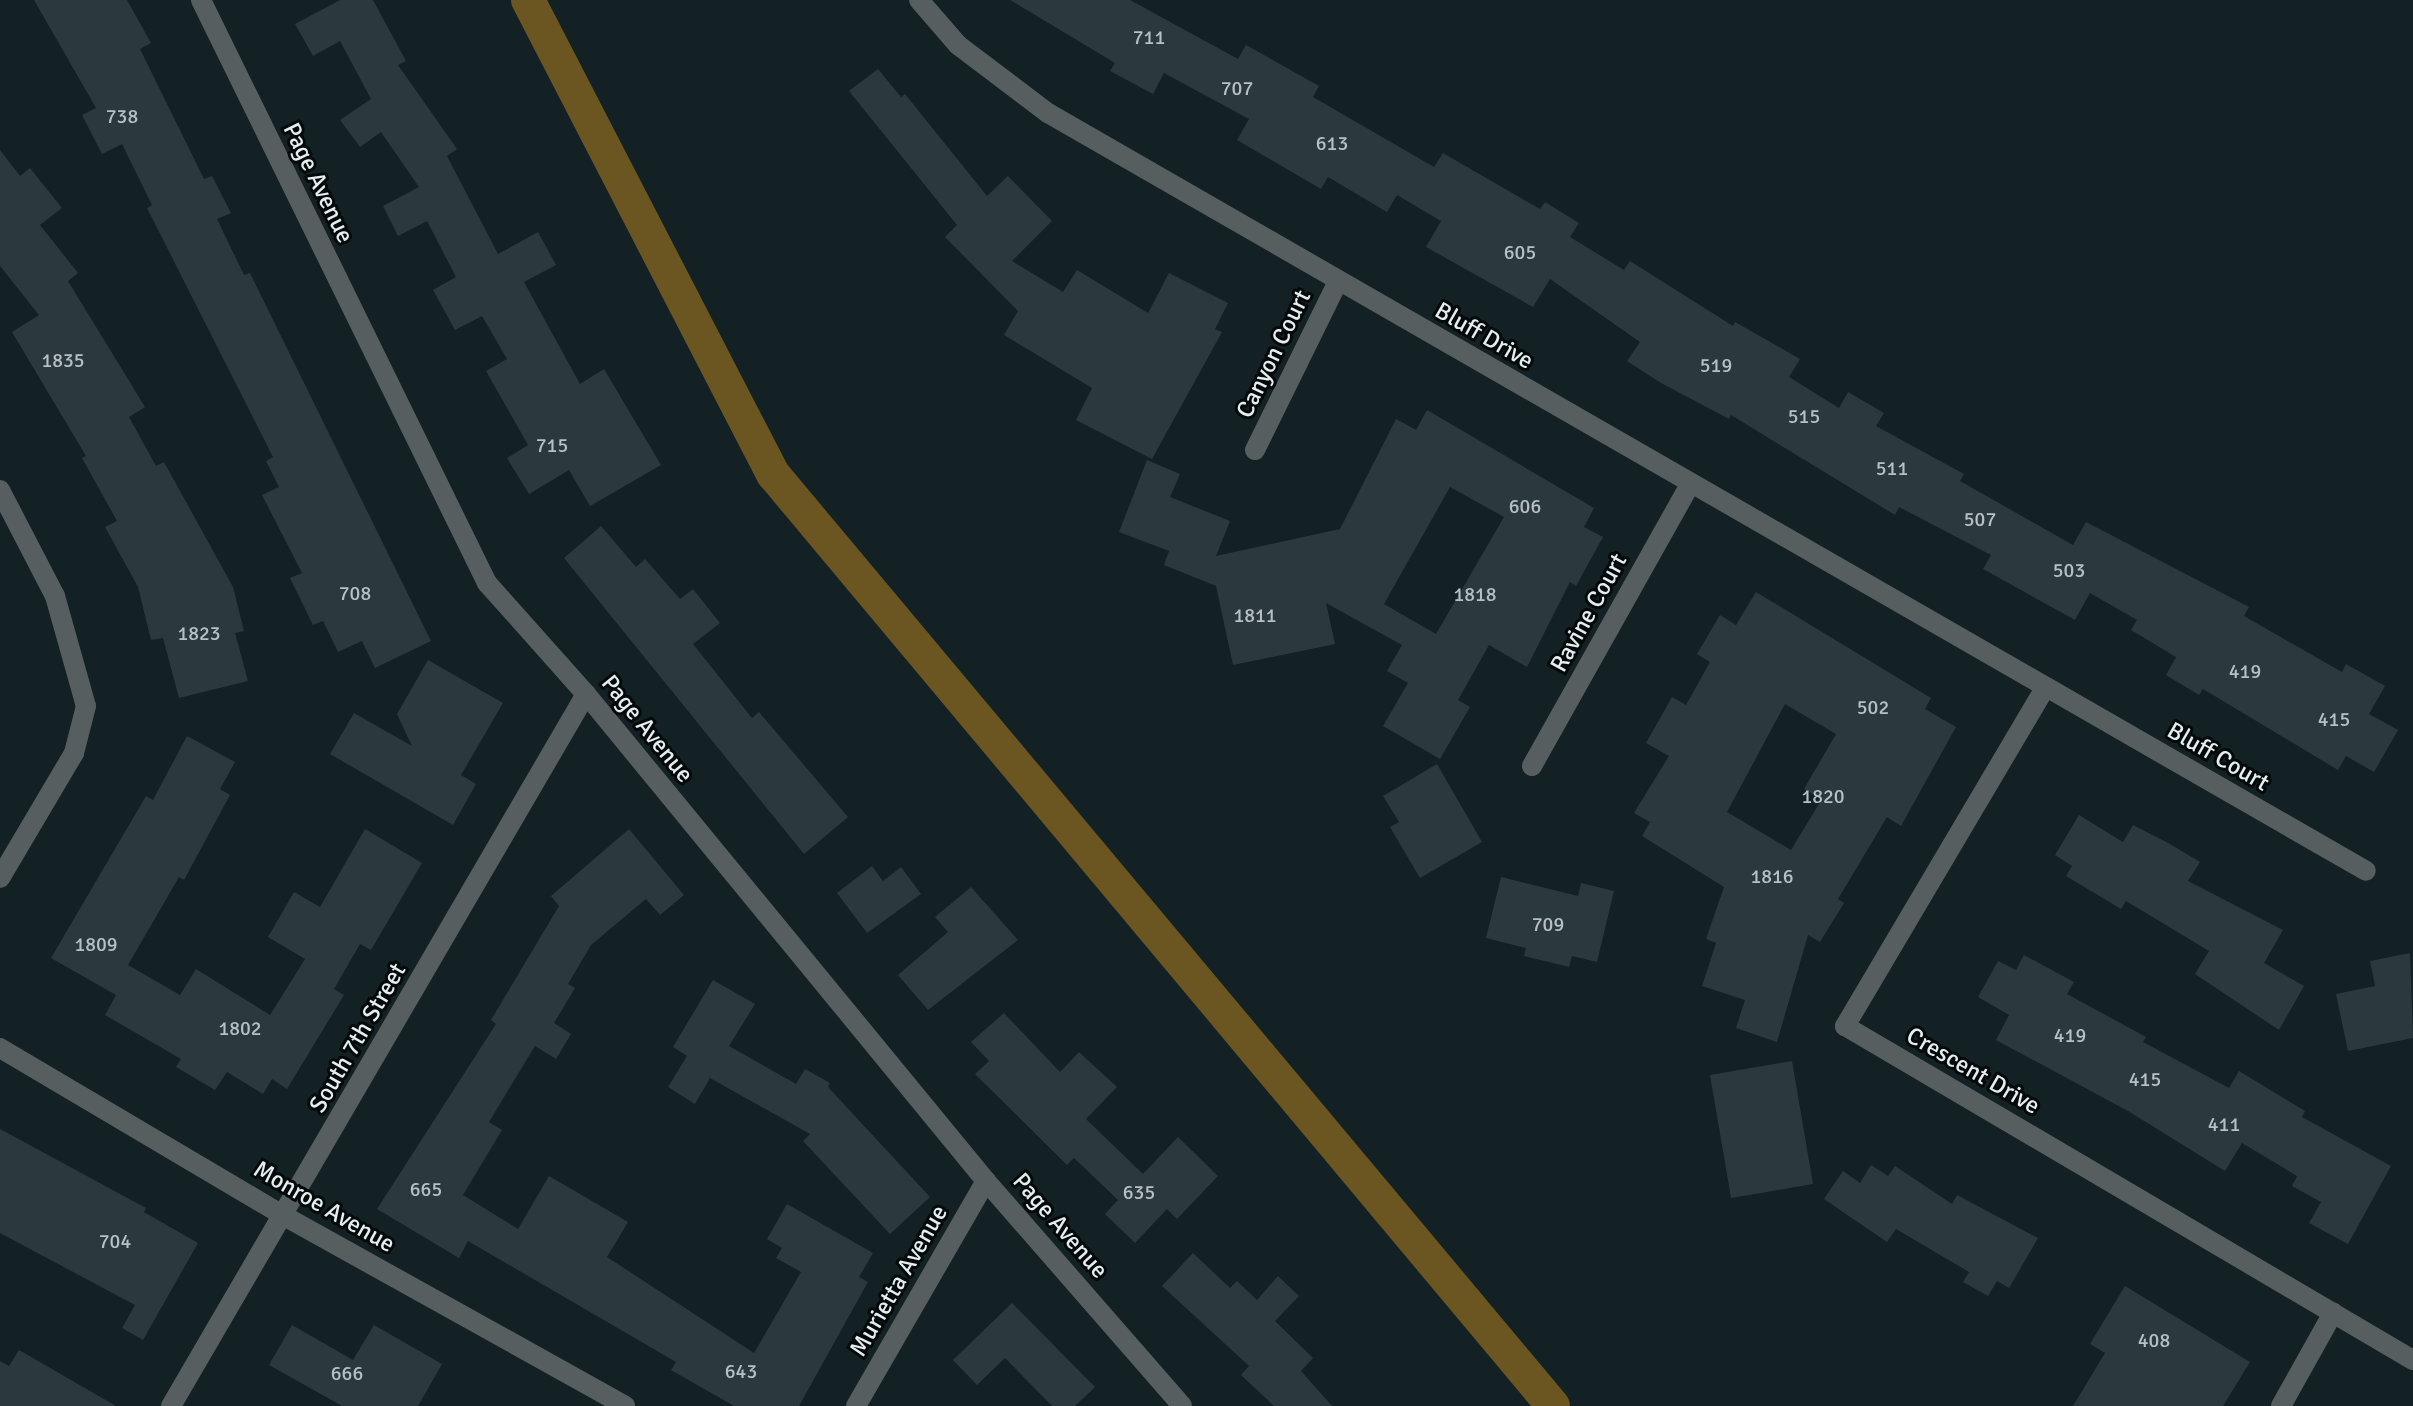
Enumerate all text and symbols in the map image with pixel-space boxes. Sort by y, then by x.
house number: 711 [1133,25,1165,49]
house number: 707 [1221,76,1253,100]
house number: 738 [106,104,138,128]
street label: Page Avenue [277,118,359,248]
house number: 613 [1316,131,1348,155]
house number: 605 [1504,240,1536,264]
street label: Canyon Court [1231,285,1317,423]
street label: Bluff Drive [1430,296,1538,376]
house number: 1835 [41,348,85,372]
house number: 519 [1700,353,1732,377]
house number: 515 [1788,404,1820,428]
house number: 715 [536,433,568,457]
house number: 511 [1876,456,1908,480]
house number: 606 [1509,494,1541,518]
house number: 507 [1964,507,1996,531]
street label: Ravine Court [1545,549,1633,677]
house number: 503 [2053,558,2085,582]
house number: 708 [339,581,371,605]
house number: 1818 [1453,582,1497,606]
house number: 1811 [1233,603,1277,627]
house number: 1823 [177,621,221,645]
house number: 419 [2229,659,2261,683]
street label: Page Avenue [595,669,699,789]
house number: 502 [1857,695,1889,719]
house number: 415 [2318,707,2350,731]
street label: Bluff Court [2162,716,2274,798]
house number: 1820 [1801,784,1845,808]
house number: 1816 [1750,864,1794,888]
house number: 709 [1532,912,1564,936]
house number: 1809 [74,932,118,956]
street label: South 7th Street [304,958,412,1118]
house number: 1802 [218,1016,262,1040]
street label: Crescent Drive [1901,1021,2045,1121]
house number: 419 [2054,1023,2086,1047]
house number: 415 [2129,1067,2161,1091]
house number: 411 [2208,1112,2240,1136]
street label: Monroe Avenue [248,1155,400,1259]
street label: Page Avenue [1006,1167,1114,1285]
house number: 665 [410,1177,442,1201]
house number: 635 [1123,1180,1155,1204]
street label: Murietta Avenue [844,1200,954,1362]
house number: 704 [99,1229,131,1253]
house number: 408 [2138,1328,2170,1352]
house number: 643 [725,1359,757,1383]
house number: 666 [331,1361,363,1385]

